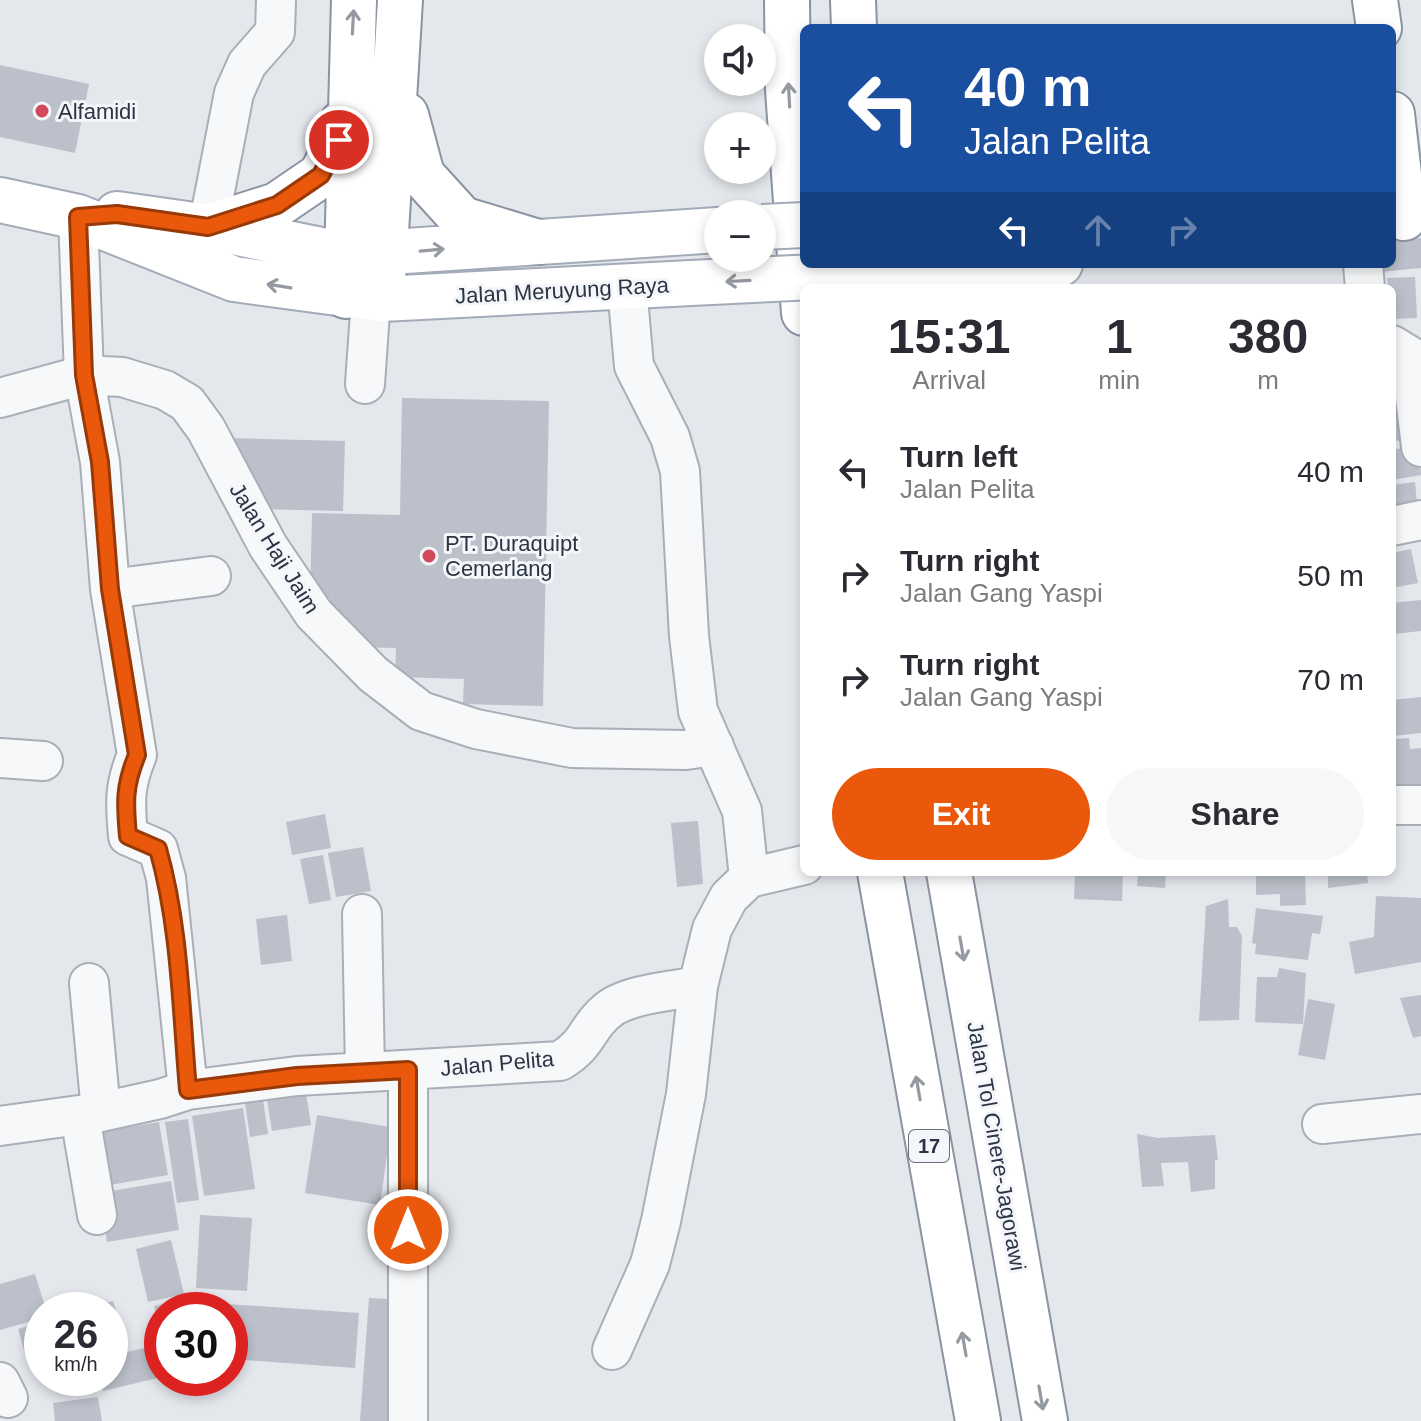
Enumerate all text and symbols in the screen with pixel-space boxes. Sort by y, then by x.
one-way arrow [346,9,361,36]
map controls [704,24,776,272]
button: sound [704,24,776,96]
text: 40 m [964,55,1092,118]
icon: left [832,56,936,160]
one-way arrow [781,82,796,109]
place label: Alfamidi [58,99,136,124]
marker: Alfamidi [33,102,51,120]
pin [305,106,373,174]
button: + [704,112,776,184]
icon: arrive [317,118,361,162]
text: Jalan Pelita [964,121,1150,162]
button: − [704,200,776,272]
icon: left [992,208,1036,252]
icon: ahead [1076,208,1120,252]
icon: right [1160,208,1204,252]
one-way arrow [418,242,445,257]
street label: Jalan Meruyung Raya [455,272,670,309]
one-way arrow [725,274,751,289]
one-way arrow [267,278,292,293]
text: 15:31 [888,310,1011,363]
text: 1 [1106,310,1133,363]
text: 380 [1228,310,1308,363]
text: Arrival [912,365,986,395]
text: min [1098,365,1140,395]
text: m [1257,365,1279,395]
text: Turn left [900,440,1018,473]
icon: left [832,450,876,494]
text: 40 m [1297,455,1364,488]
text: Jalan Pelita [900,474,1034,504]
street label: Jalan Haji Jaim [224,478,325,618]
place label: PT. Duraquipt Cemerlang [445,531,578,581]
text: Turn right [900,544,1039,577]
marker: PT. Duraquipt Cemerlang [420,547,438,565]
icon: right [832,554,876,598]
text: 50 m [1297,559,1364,592]
text: Jalan Gang Yaspi [900,578,1103,608]
text: Turn right [900,648,1039,681]
icon: right [832,658,876,702]
text: 70 m [1297,663,1364,696]
text: Jalan Gang Yaspi [900,682,1103,712]
button: Exit [832,768,1090,860]
button: Share [1106,768,1364,860]
one-way arrow [956,936,971,961]
street label: Jalan Tol Cinere-Jagorawi [962,1019,1031,1273]
street label: Jalan Pelita [439,1046,556,1081]
one-way arrow [910,1076,925,1101]
road number: 17 [909,1130,949,1162]
position arrow [366,1188,450,1272]
speed limit sign: 30 [144,1292,248,1396]
text: 26 [54,1312,98,1356]
one-way arrow [956,1332,971,1357]
text: km/h [54,1353,98,1375]
one-way arrow [1034,1385,1049,1410]

